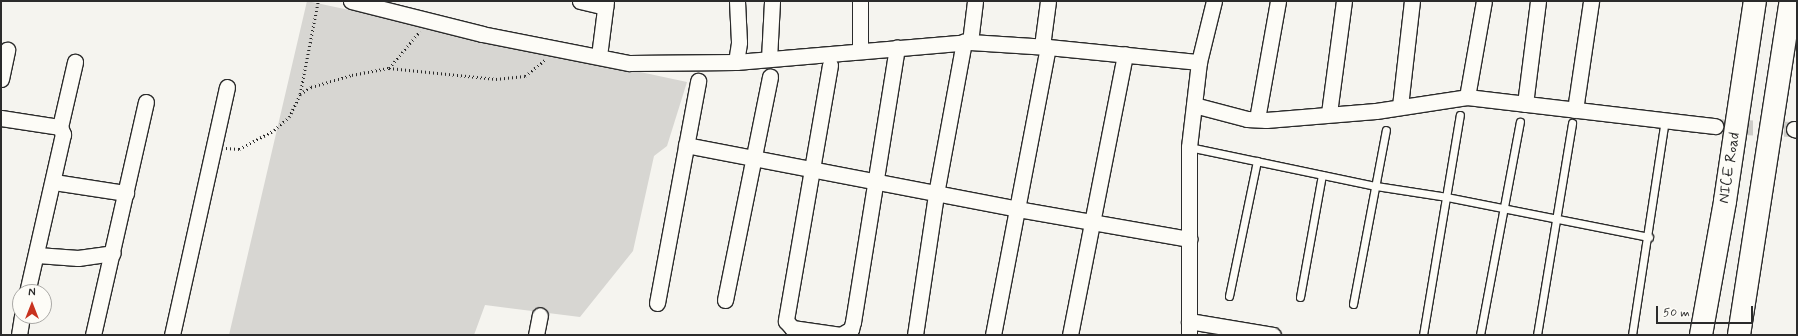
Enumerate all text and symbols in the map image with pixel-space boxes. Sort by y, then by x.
street label: NICE Road [1716,131,1744,205]
north arrow [12,284,52,324]
text: N [28,286,36,300]
scale bar [1658,298,1755,324]
text: 50 m [1663,305,1690,321]

